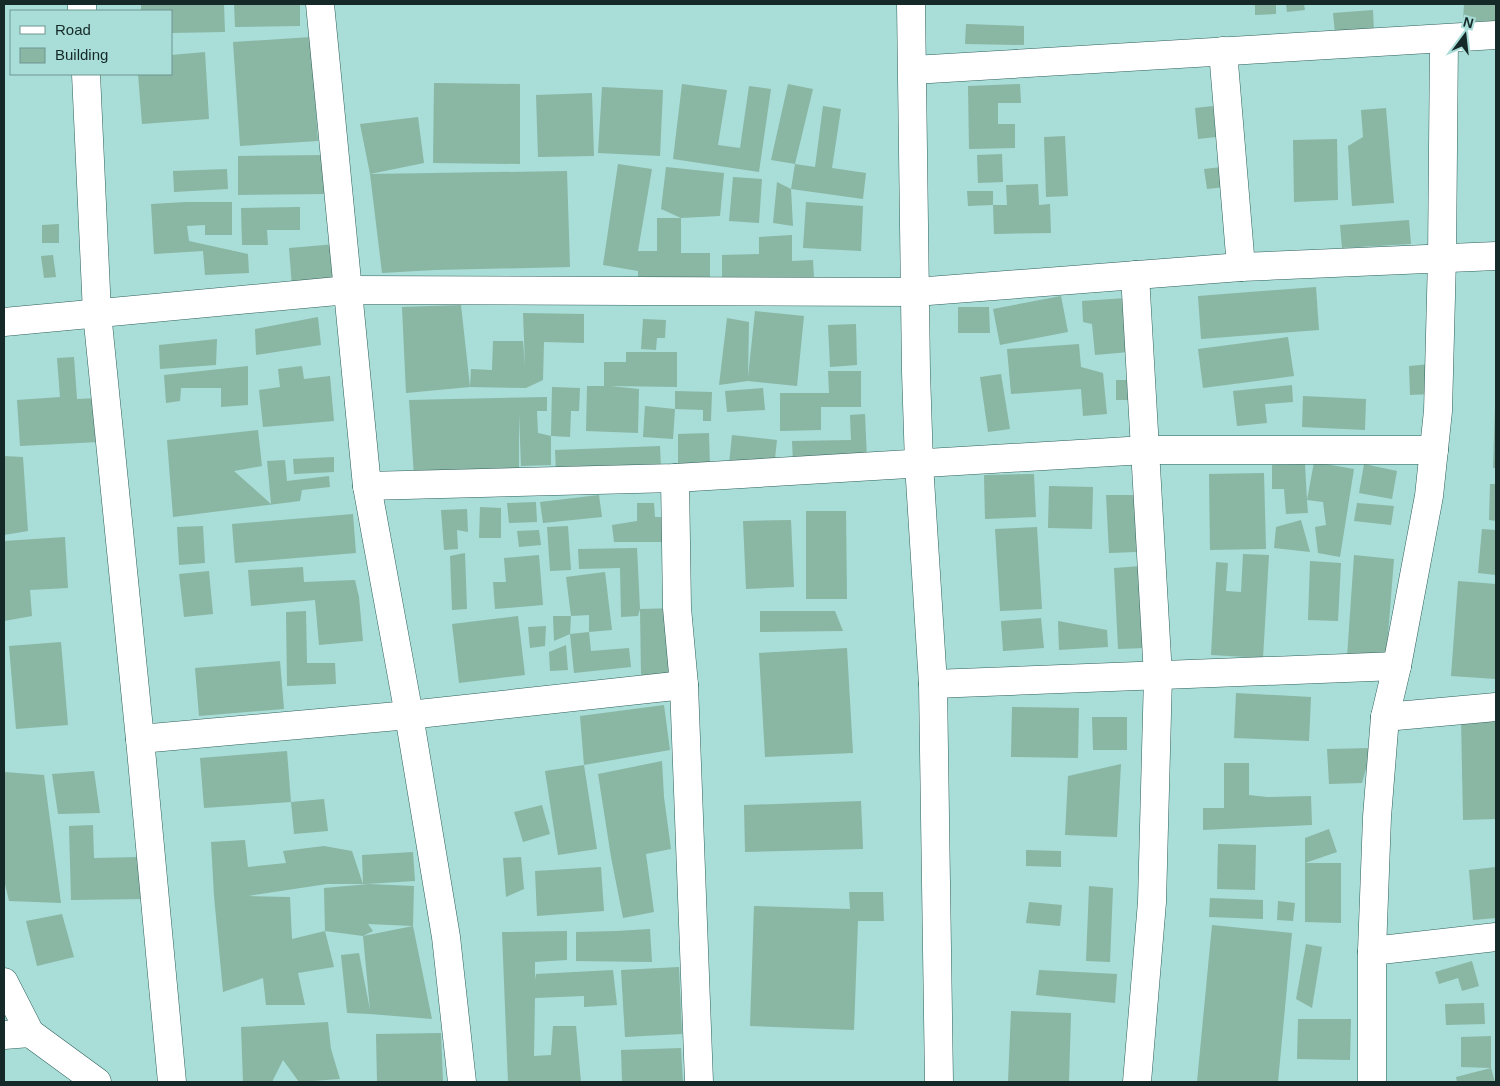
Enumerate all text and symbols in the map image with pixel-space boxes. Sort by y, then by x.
legend [10,10,172,75]
north arrow [1440,10,1490,60]
text: N [1461,13,1475,31]
text: Road [55,21,91,38]
text: Building [55,46,108,63]

